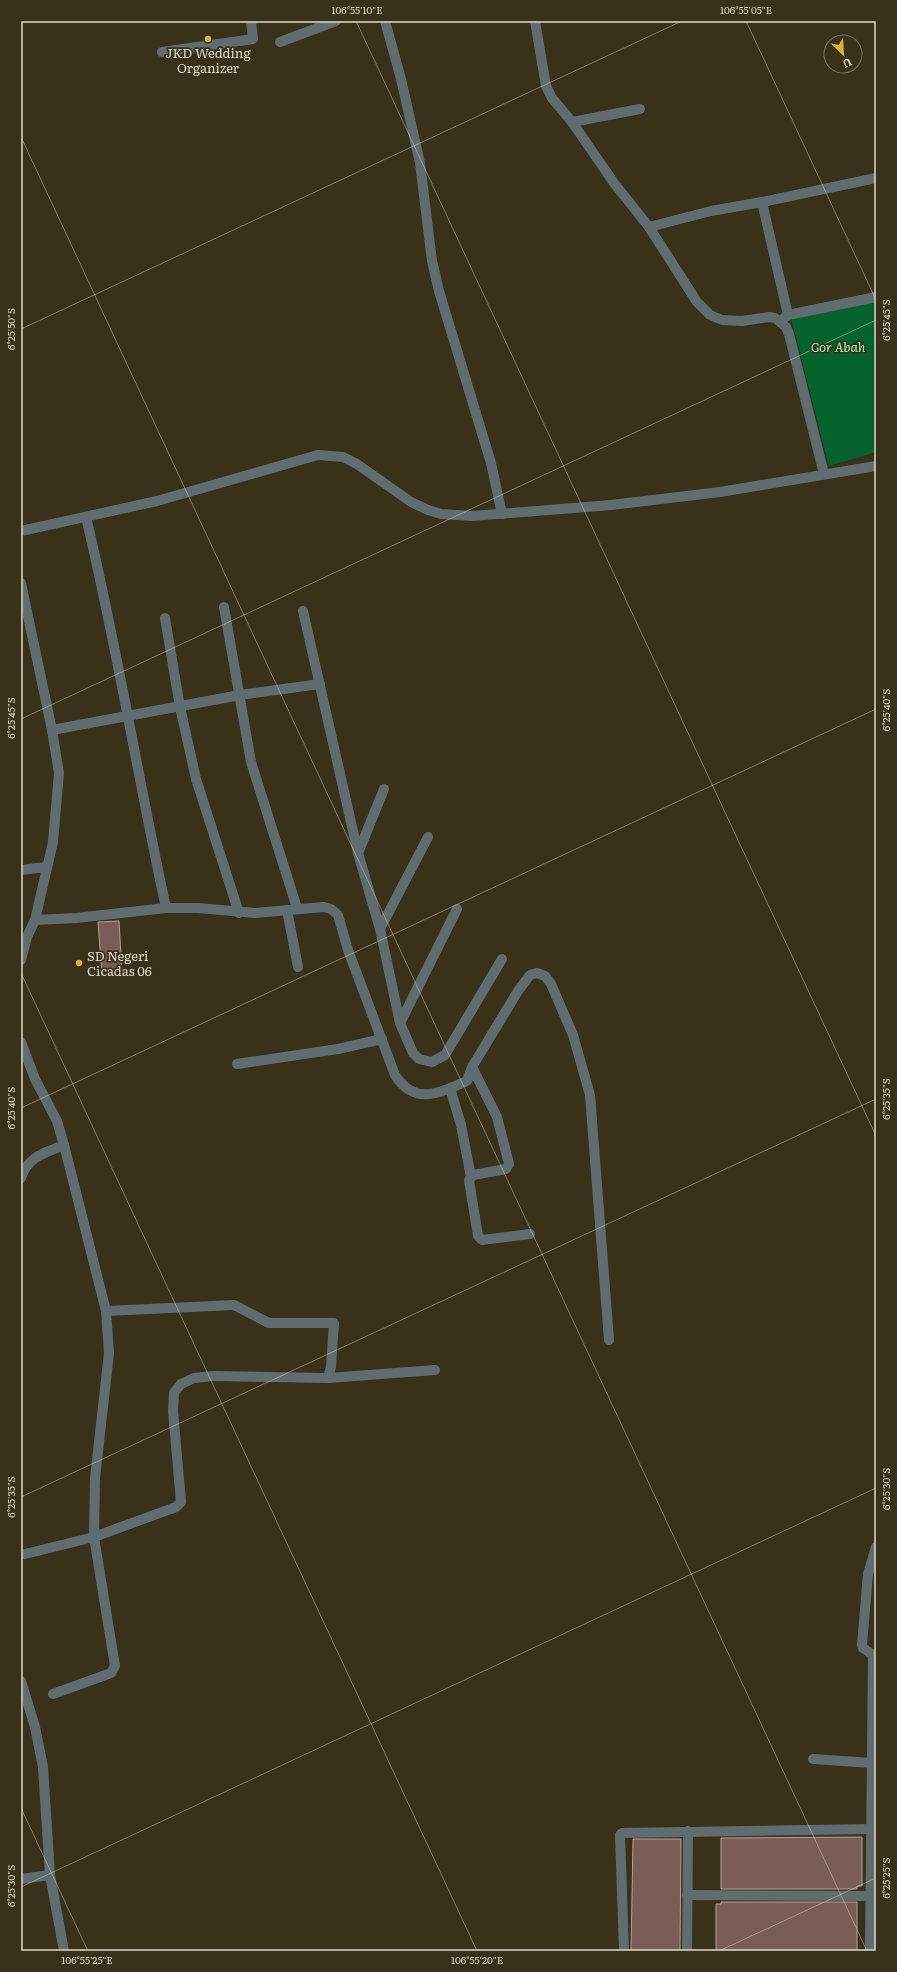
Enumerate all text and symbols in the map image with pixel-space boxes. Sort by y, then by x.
text: 106°55'10"E [331,2,383,17]
text: 106°55'05"E [720,2,772,17]
marker: JKD Wedding Organizer [203,34,213,44]
north arrow [823,34,863,74]
place label: JKD Wedding Organizer [165,43,251,77]
text: U [840,55,855,73]
text: 6°25'45"S [878,299,893,341]
text: 6°25'50"S [3,308,18,350]
park label: Gor Abah [811,337,866,356]
text: 6°25'40"S [878,689,893,731]
text: 6°25'45"S [3,697,18,739]
place label: SD Negeri Cicadas 06 [87,946,152,980]
marker: SD Negeri Cicadas 06 [74,958,84,968]
text: 6°25'35"S [878,1078,893,1120]
text: 6°25'40"S [3,1087,18,1129]
text: 6°25'30"S [878,1468,893,1510]
text: 6°25'35"S [3,1476,18,1518]
text: 6°25'25"S [878,1857,893,1899]
text: 6°25'30"S [3,1865,18,1907]
text: 106°55'25"E [61,1952,113,1967]
text: 106°55'20"E [451,1952,503,1967]

